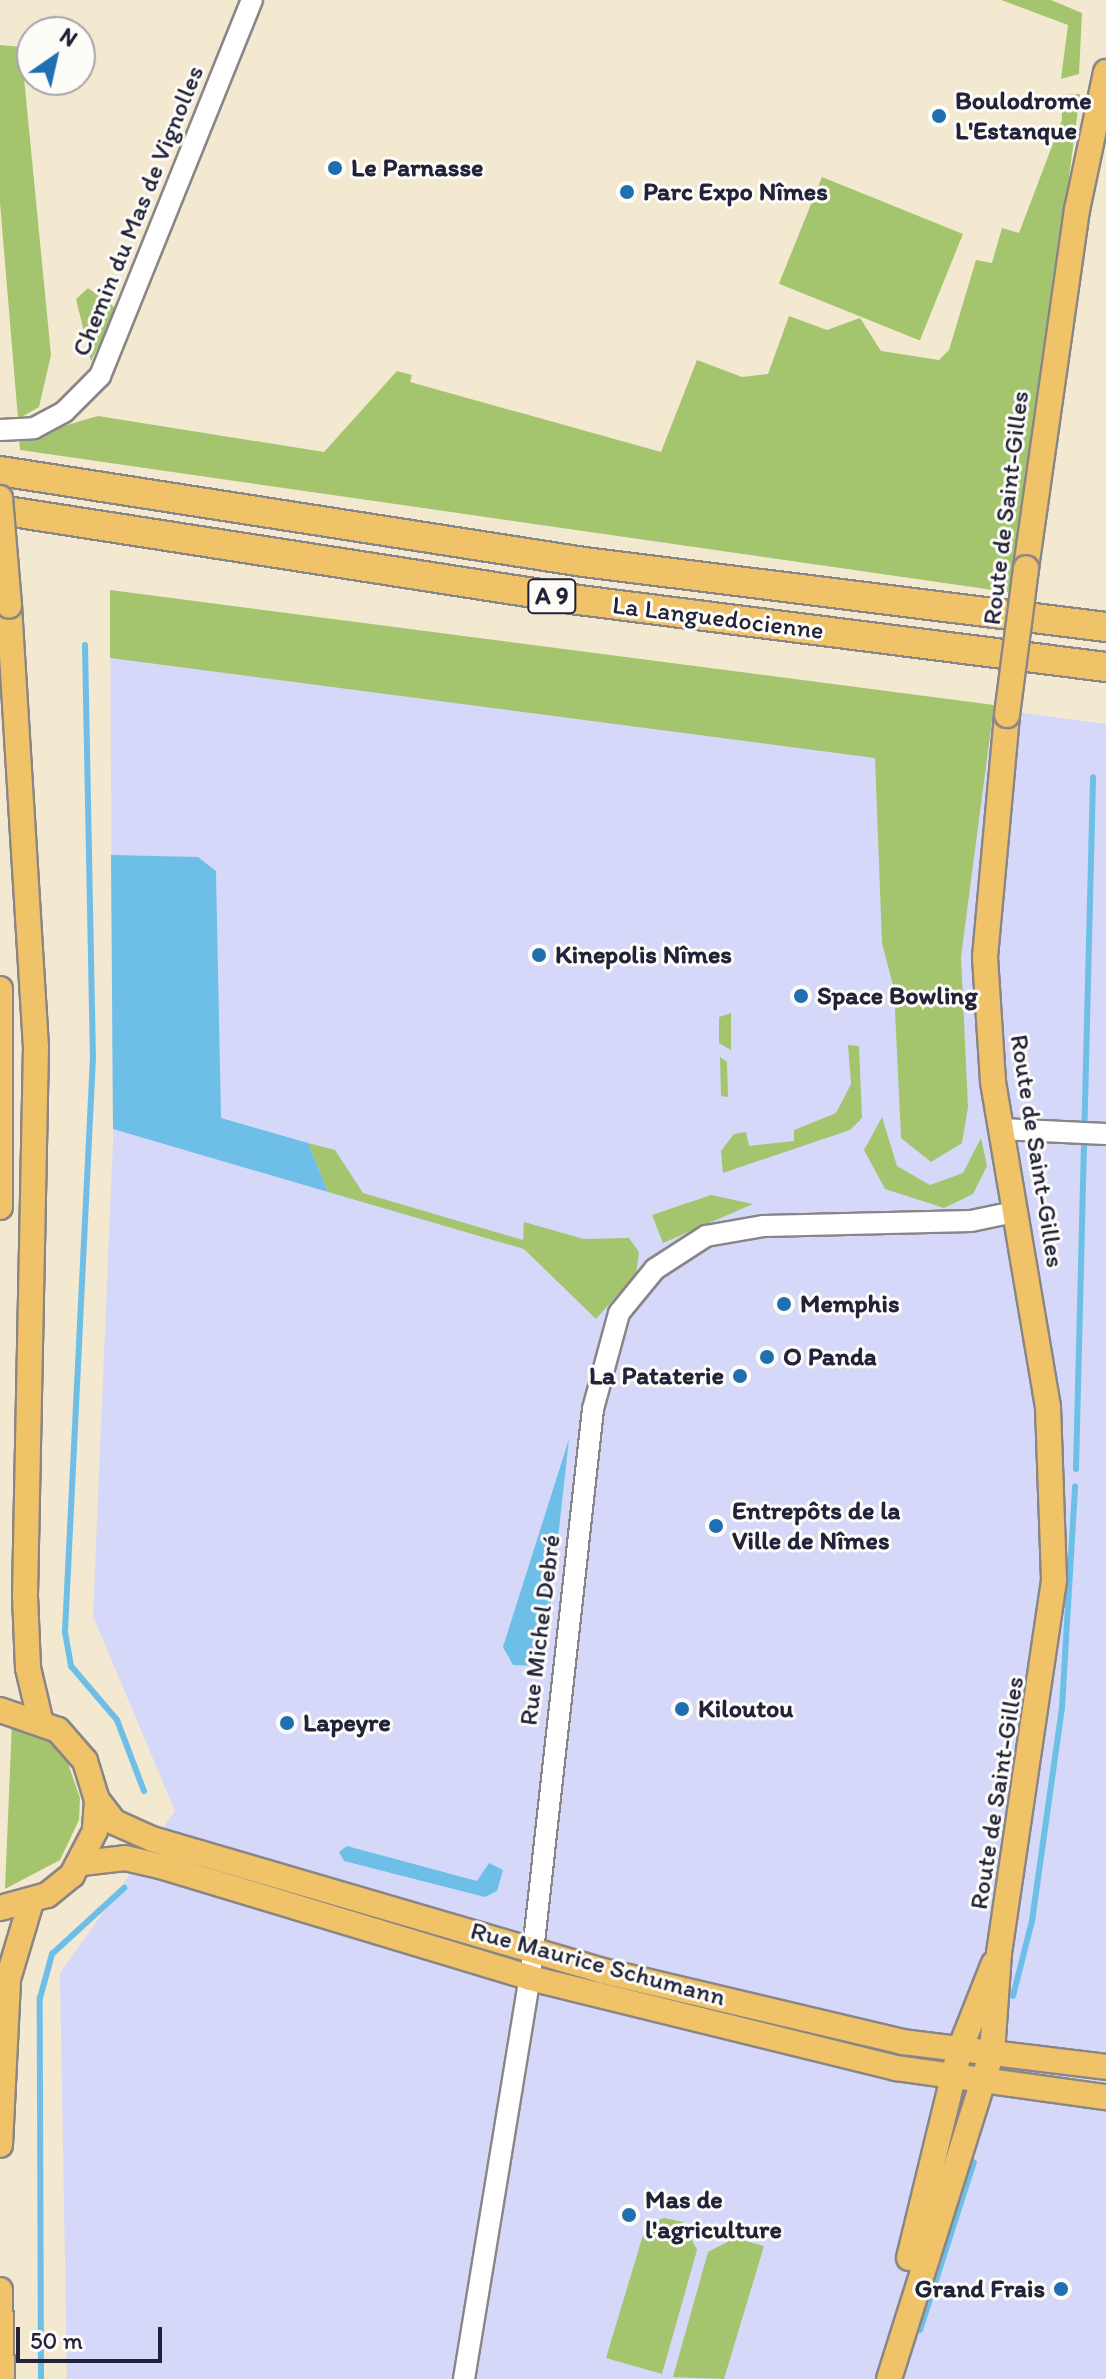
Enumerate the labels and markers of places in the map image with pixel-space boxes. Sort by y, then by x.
place label: Boulodrome L'Estanque [955,85,1092,146]
marker: Boulodrome L'Estanque [930,107,948,125]
place label: Le Parnasse [351,152,483,184]
marker: Le Parnasse [326,159,344,177]
place label: Parc Expo Nîmes [643,176,827,208]
marker: Parc Expo Nîmes [618,183,636,201]
place label: Kinepolis Nîmes [555,939,733,971]
marker: Kinepolis Nîmes [530,946,548,964]
place label: Space Bowling [817,980,979,1012]
marker: Space Bowling [792,987,810,1005]
place label: Memphis [800,1288,900,1320]
marker: Memphis [775,1295,793,1313]
place label: O Panda [783,1341,877,1373]
marker: O Panda [758,1348,776,1366]
place label: La Pataterie [590,1360,724,1392]
marker: La Pataterie [731,1367,749,1385]
place label: Entrepôts de la Ville de Nîmes [732,1495,901,1556]
marker: Entrepôts de la Ville de Nîmes [707,1517,725,1535]
place label: Kiloutou [698,1693,794,1725]
marker: Kiloutou [673,1700,691,1718]
place label: Lapeyre [303,1707,391,1739]
marker: Lapeyre [278,1714,296,1732]
place label: Mas de l'agriculture [645,2184,782,2246]
marker: Mas de l'agriculture [620,2206,638,2224]
place label: Grand Frais [914,2273,1045,2305]
marker: Grand Frais [1052,2280,1070,2298]

